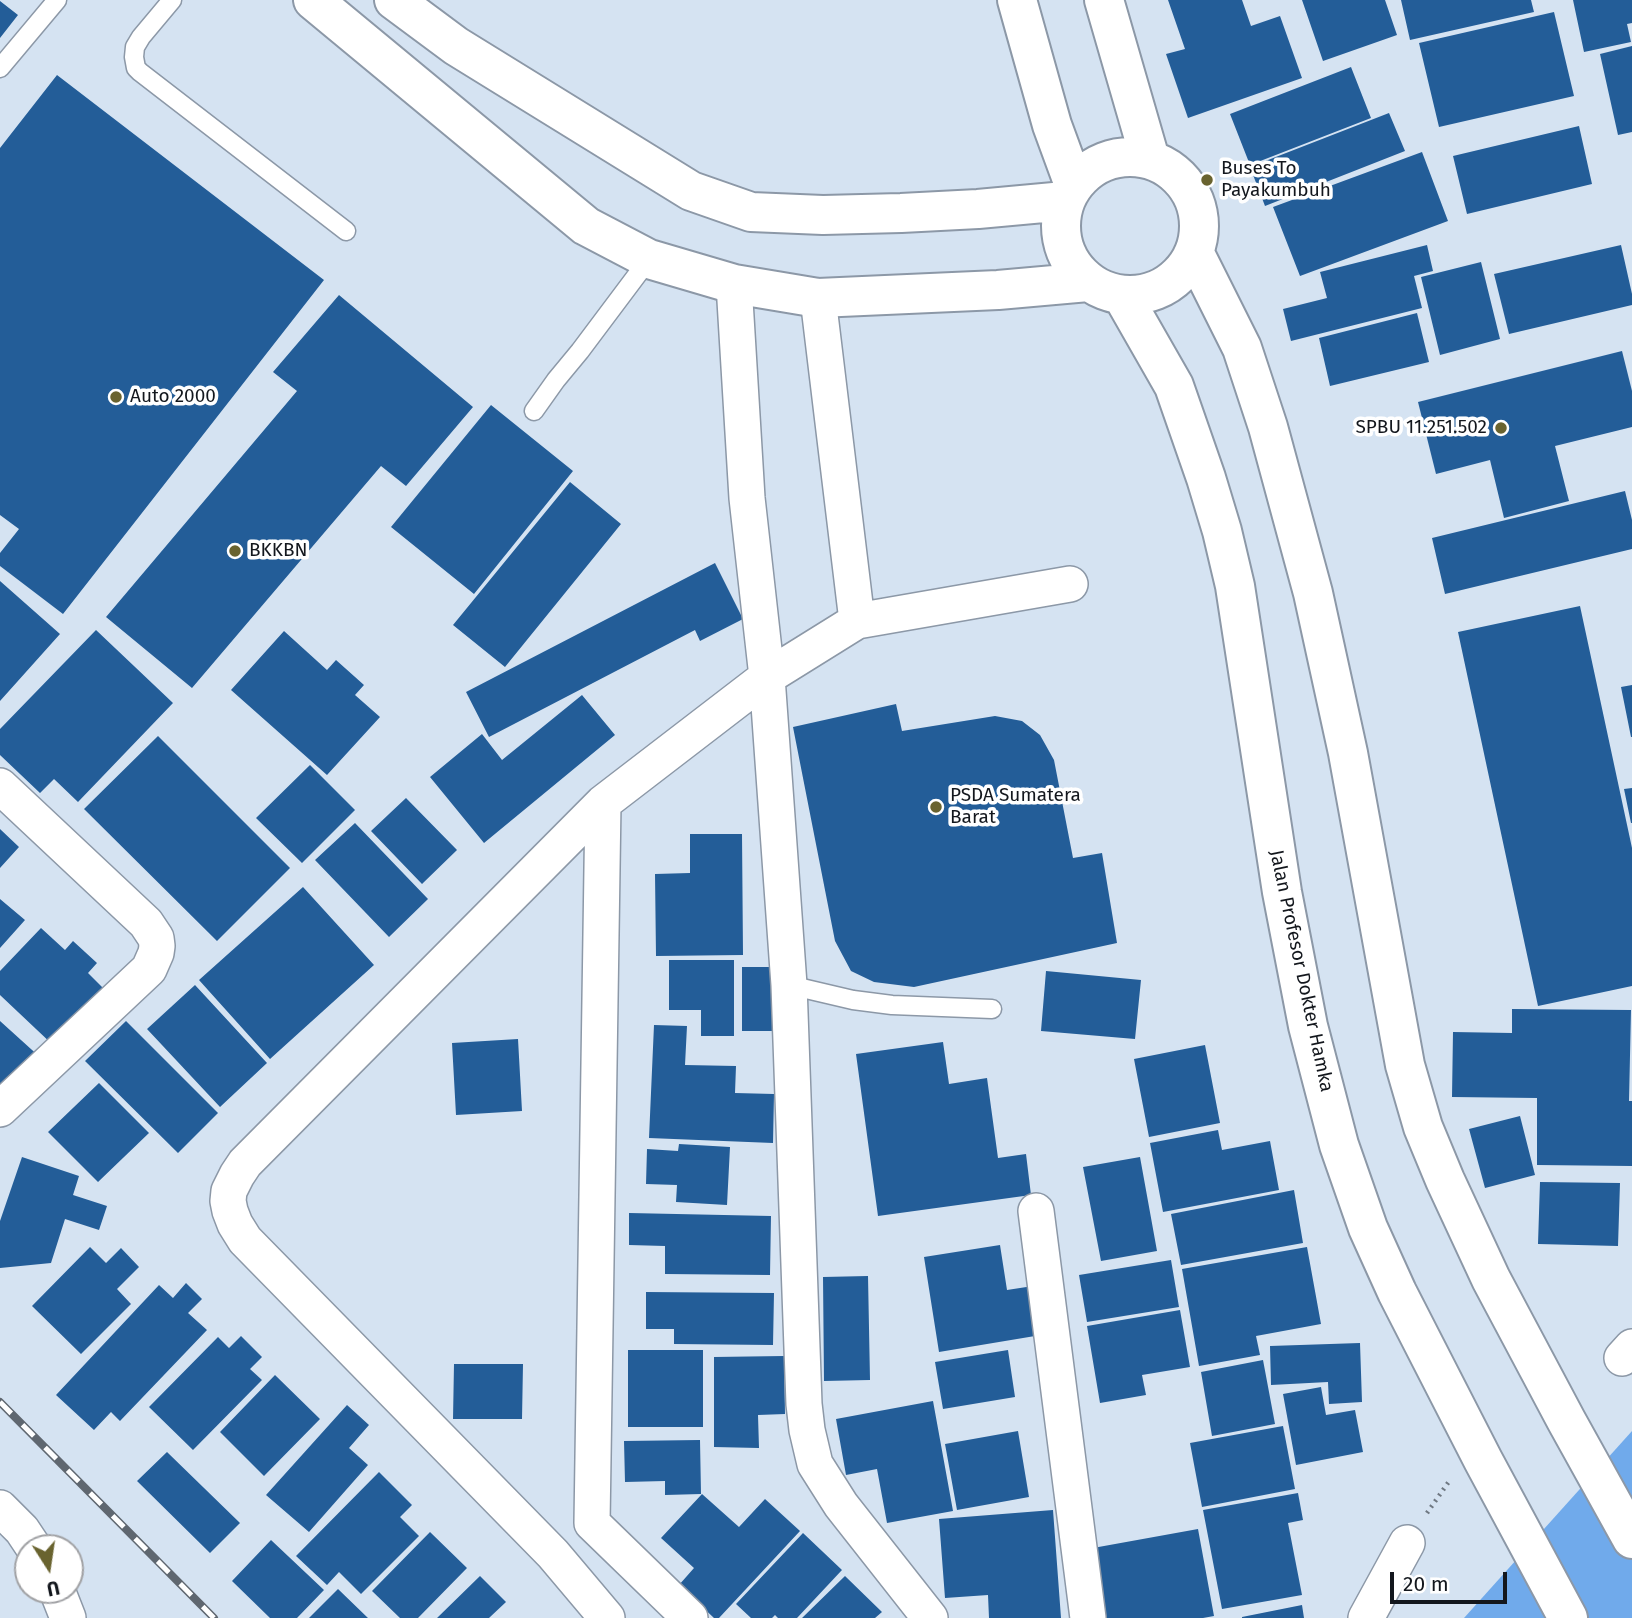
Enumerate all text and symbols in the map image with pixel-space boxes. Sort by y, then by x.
place label: Buses To Payakumbuh [1221,158,1331,202]
marker: Buses To Payakumbuh [1199,172,1215,188]
place label: Auto 2000 [130,386,216,408]
marker: Auto 2000 [108,389,124,405]
place label: SPBU 11.251.502 [1355,417,1487,439]
marker: SPBU 11.251.502 [1493,420,1509,436]
place label: BKKBN [249,540,307,562]
marker: BKKBN [227,543,243,559]
place label: PSDA Sumatera Barat [950,785,1081,829]
marker: PSDA Sumatera Barat [928,799,944,815]
street label: Jalan Profesor Dokter Hamka [1264,848,1338,1094]
north arrow [14,1534,84,1604]
scale bar [1394,1558,1511,1602]
text: 20 m [1403,1571,1449,1597]
text: U [45,1576,61,1601]

